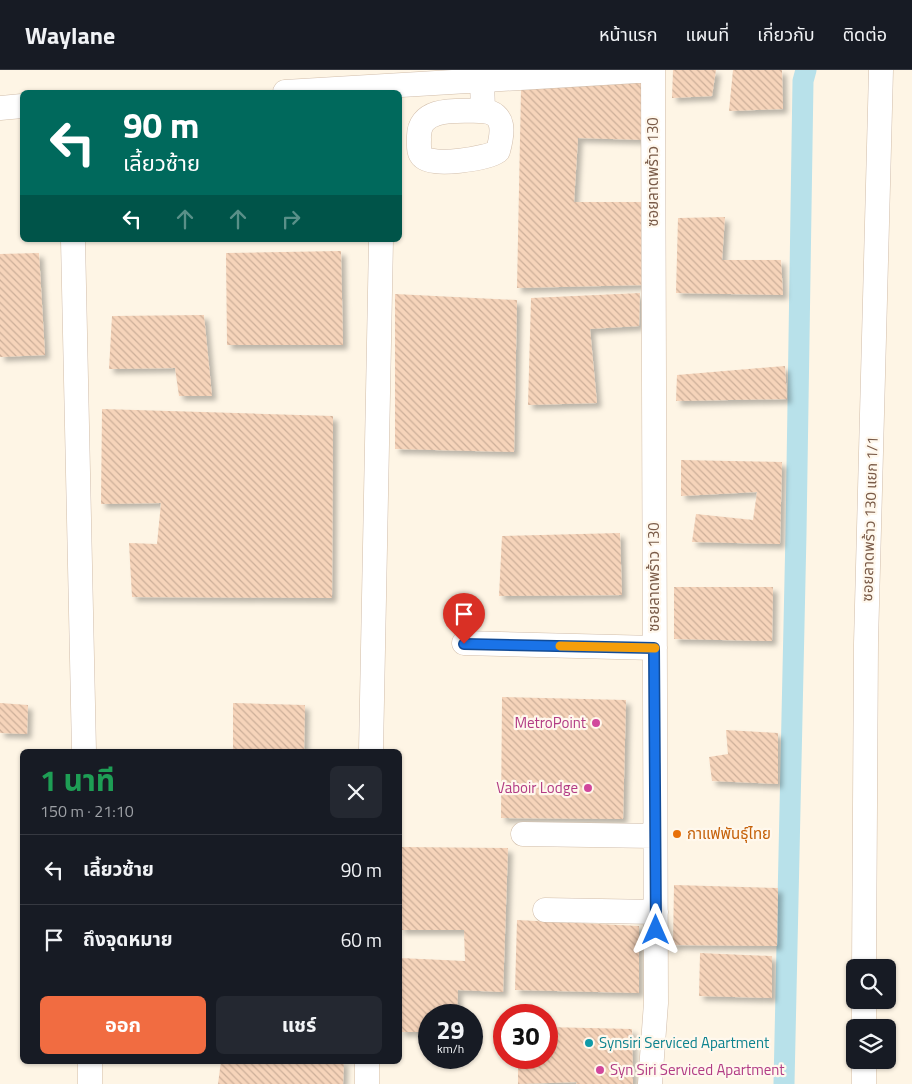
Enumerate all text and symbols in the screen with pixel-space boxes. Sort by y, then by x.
text: Waylane [25,17,115,53]
text: หน้าแรก [599,21,657,48]
text: แผนที่ [685,21,729,48]
text: เกี่ยวกับ [757,21,815,48]
text: ติดต่อ [843,21,887,48]
text: 90 m [123,98,199,152]
icon: left [40,110,105,175]
street label: ซอยลาดพร้าว 130 [641,117,664,227]
text: เลี้ยวซ้าย [123,146,200,180]
icon: left [118,205,146,233]
icon: ahead [171,205,199,233]
icon: ahead [224,205,252,233]
icon: right [277,205,305,233]
street label: ซอยลาดพร้าว 130 แยก 1/1 [855,436,884,602]
street label: ซอยลาดพร้าว 130 [642,522,665,632]
pin [443,593,485,644]
icon: arrive [450,600,478,628]
place label: MetroPoint [514,711,587,734]
marker: MetroPoint [590,717,602,729]
text: 1 นาที [40,757,115,803]
button: close [330,766,382,818]
place label: Vaboir Lodge [496,776,578,799]
marker: Vaboir Lodge [582,782,594,794]
text: 150 m · 21:10 [40,799,134,823]
place label: กาแฟพันธุ์ไทย [687,822,771,845]
marker: กาแฟพันธุ์ไทย [671,828,683,840]
text: เลี้ยวซ้าย [83,854,154,883]
text: 90 m [341,855,382,884]
icon: left [40,856,68,884]
position arrow [629,903,681,955]
text: ถึงจุดหมาย [83,924,173,953]
text: 60 m [341,925,382,954]
icon: arrive [40,926,68,954]
map controls [846,959,896,1069]
button: search [846,959,896,1009]
button: ออก [40,996,206,1054]
button: แชร์ [216,996,382,1054]
speed limit sign: 30 [493,1004,558,1069]
text: 29 [436,1011,465,1049]
button: layers [846,1019,896,1069]
place label: Synsiri Serviced Apartment [599,1031,770,1054]
marker: Synsiri Serviced Apartment [583,1037,595,1049]
text: km/h [437,1039,464,1058]
place label: Syn Siri Serviced Apartment [610,1058,785,1081]
marker: Syn Siri Serviced Apartment [594,1064,606,1076]

